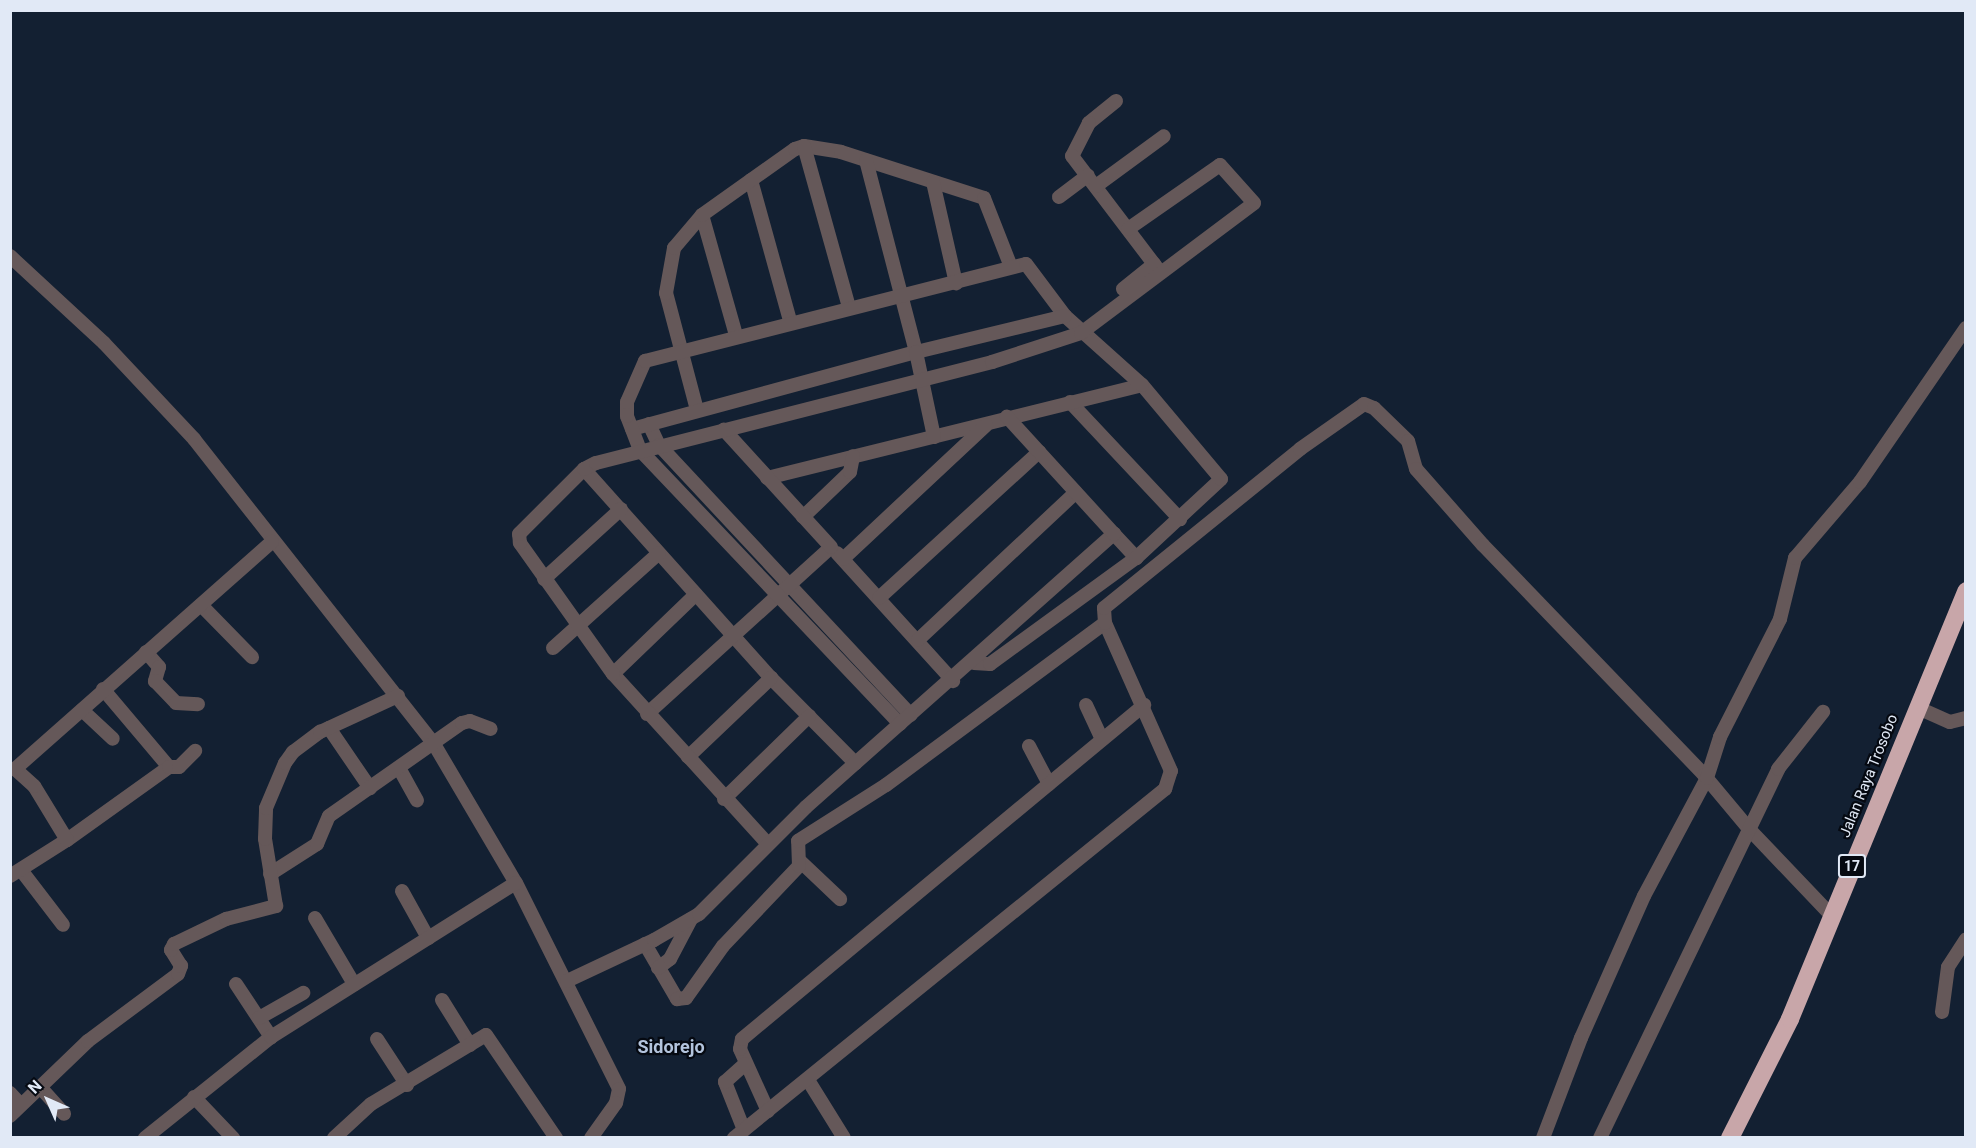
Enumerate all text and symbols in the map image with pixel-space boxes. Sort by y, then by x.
street label: Jalan Raya Trosobo [1836,712,1902,840]
road number: 17 [1837,855,1867,877]
district label: Sidorejo [637,1036,705,1058]
north arrow [18,1070,78,1130]
text: N [24,1076,46,1098]

